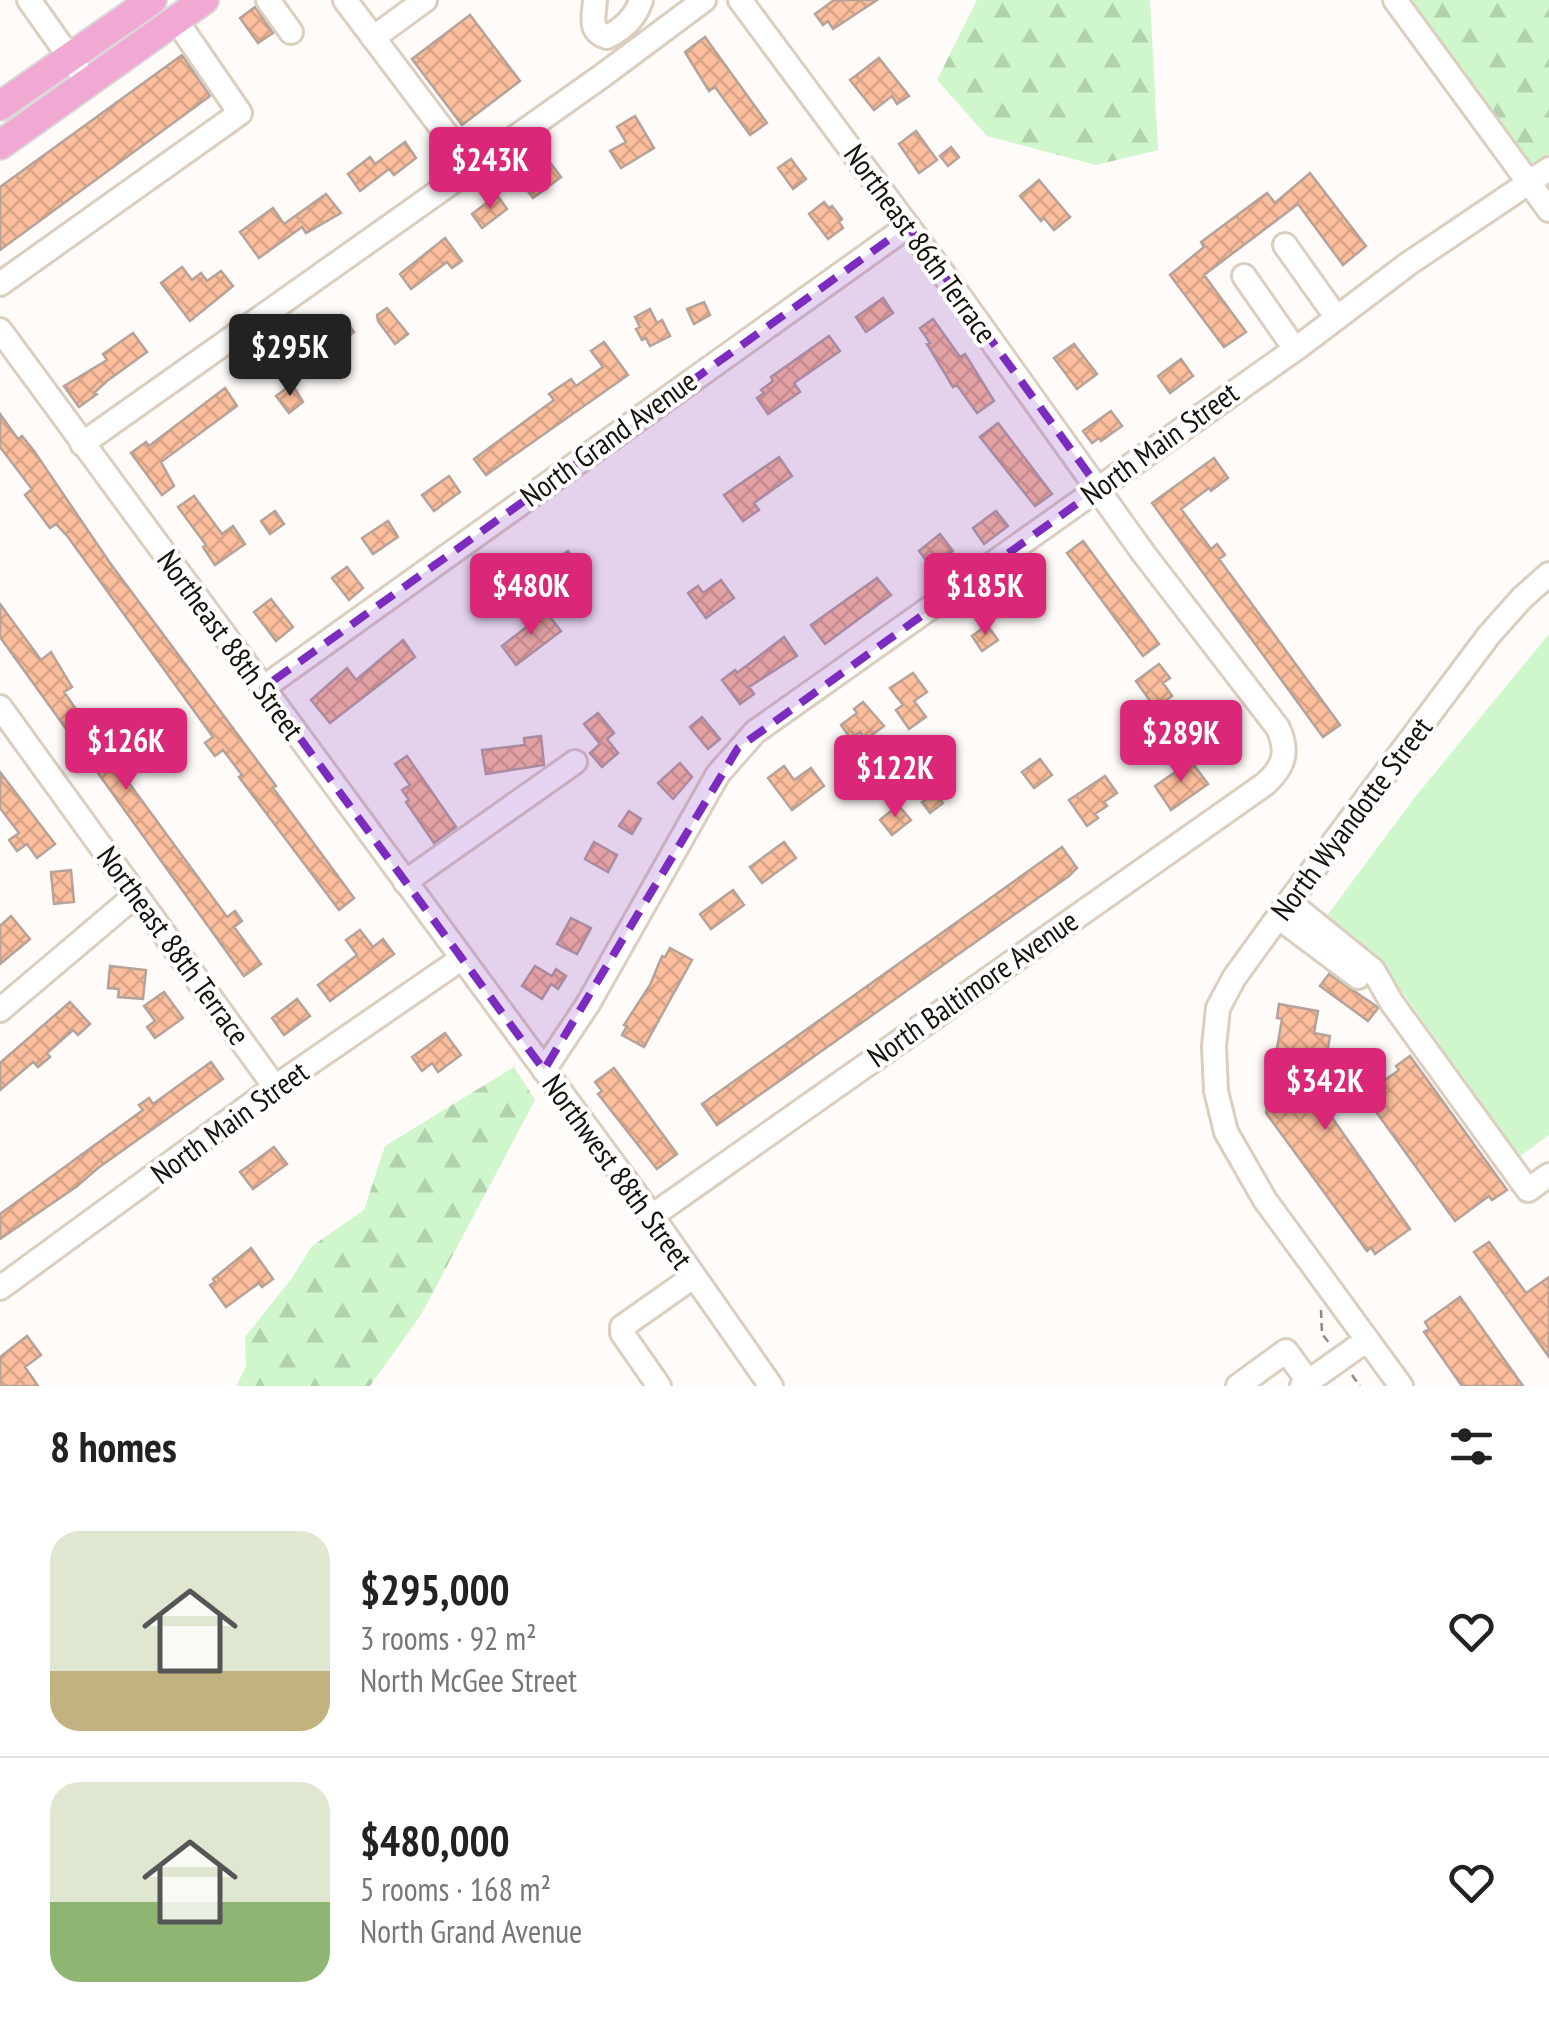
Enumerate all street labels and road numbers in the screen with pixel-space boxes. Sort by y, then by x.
street label: Northeast 86th Terrace [836,136,1006,350]
street label: North Grand Avenue [512,361,704,515]
street label: North Main Street [1073,372,1246,513]
street label: Northeast 88th Street [149,541,314,747]
street label: North Wyandotte Street [1262,708,1440,928]
street label: Northeast 88th Terrace [89,838,259,1052]
street label: North Baltimore Avenue [859,901,1085,1075]
street label: North Main Street [143,1051,316,1192]
street label: Northwest 88th Street [535,1066,702,1277]

